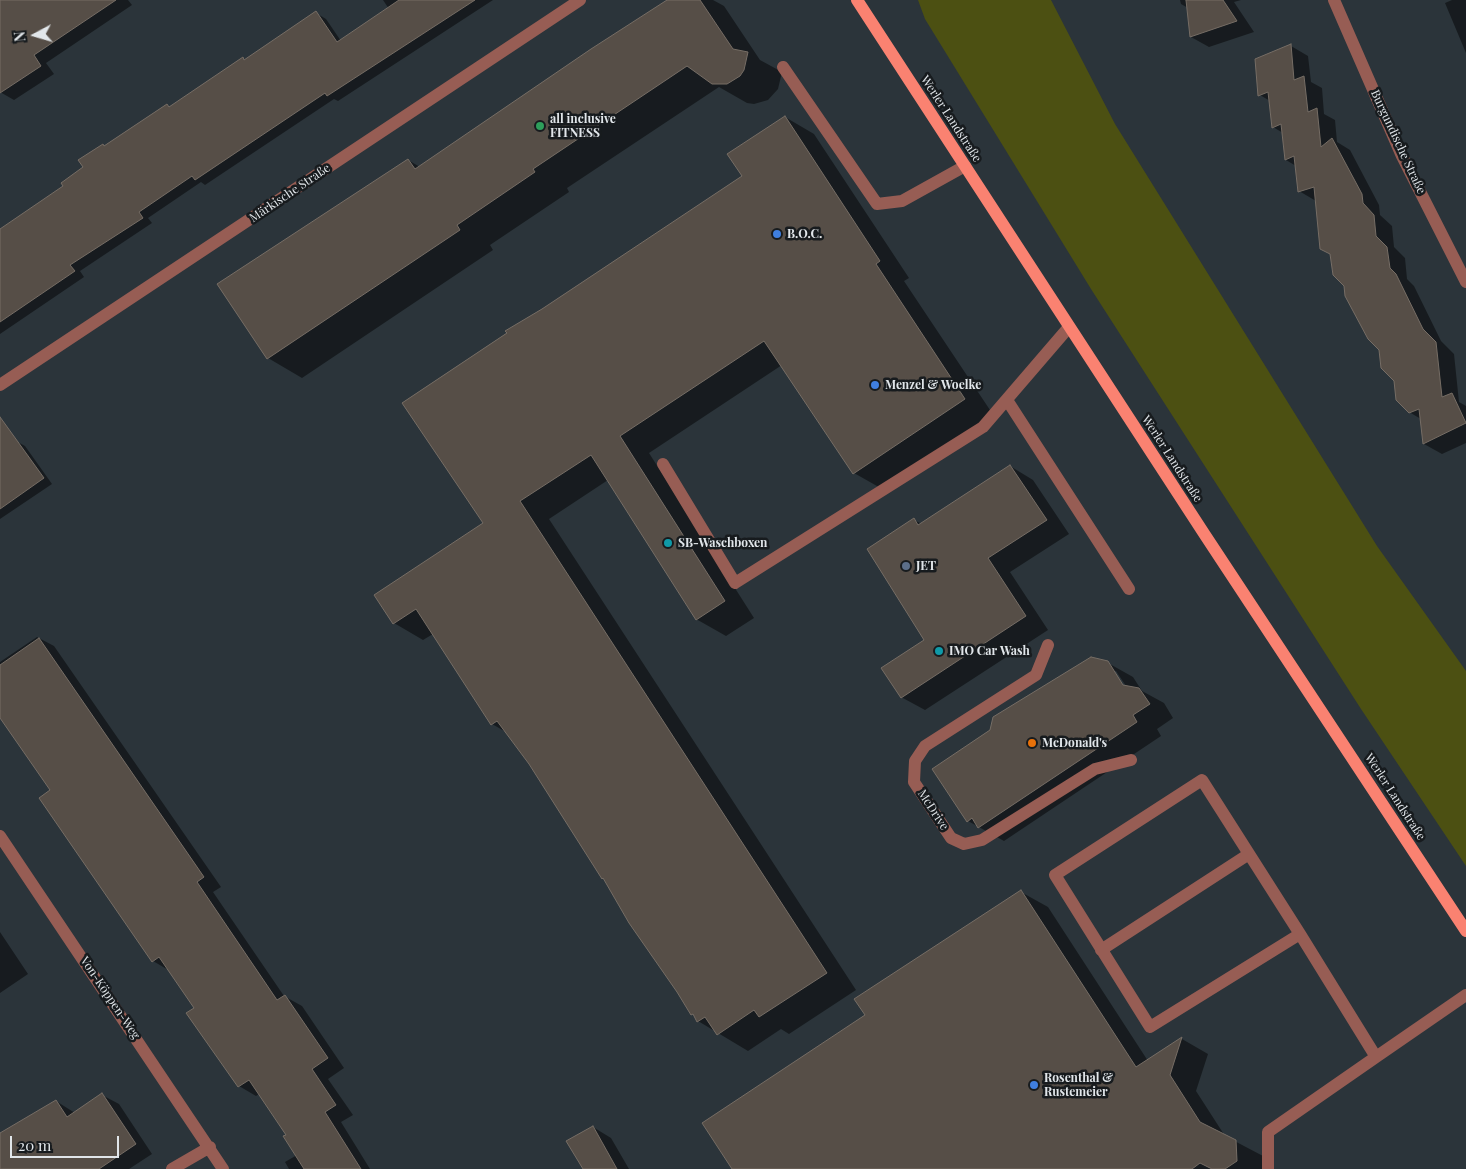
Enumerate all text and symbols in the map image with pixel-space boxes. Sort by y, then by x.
north arrow [10,10,60,60]
text: N [10,31,30,43]
street label: Werler Landstraße [918,73,984,165]
street label: Burgundische Straße [1368,88,1428,196]
place label: all inclusive FITNESS [550,112,616,140]
marker: all inclusive FITNESS [534,120,546,132]
street label: Märkische Straße [247,161,333,225]
place label: B.O.C. [787,227,822,241]
marker: B.O.C. [771,228,783,240]
place label: Menzel & Woelke [885,378,981,392]
marker: Menzel & Woelke [869,379,881,391]
street label: Werler Landstraße [1139,413,1205,505]
place label: SB-Waschboxen [678,536,767,550]
marker: SB-Waschboxen [662,537,674,549]
place label: JET [916,559,936,573]
marker: JET [900,560,912,572]
place label: IMO Car Wash [949,644,1030,658]
marker: IMO Car Wash [933,645,945,657]
place label: McDonald's [1042,736,1107,750]
marker: McDonald's [1026,737,1038,749]
street label: Werler Landstraße [1362,751,1428,843]
street label: McDrive [915,787,951,833]
street label: Von-Köppen-Weg [77,954,143,1042]
place label: Rosenthal & Rustemeier [1044,1071,1113,1099]
marker: Rosenthal & Rustemeier [1028,1079,1040,1091]
scale bar [12,1126,121,1158]
text: 20 m [18,1135,51,1155]

